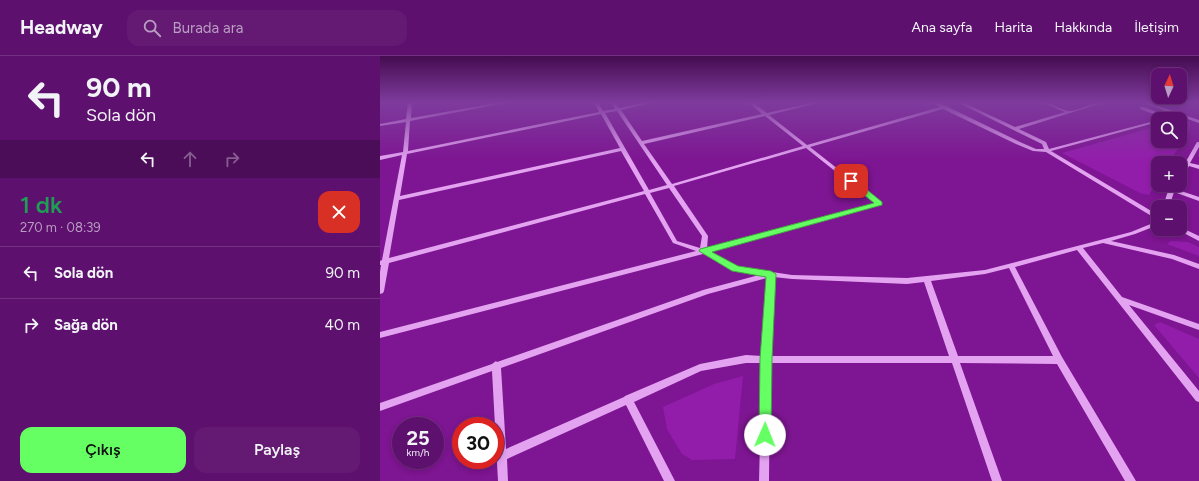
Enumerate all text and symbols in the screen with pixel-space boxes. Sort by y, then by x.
search box [127,10,407,46]
text: Headway [20,16,103,39]
icon: search [141,17,163,39]
text: Burada ara [173,19,243,37]
text: Ana sayfa [911,19,973,36]
text: Harita [995,19,1033,36]
text: Hakkında [1055,19,1112,36]
text: İletişim [1134,19,1179,36]
north arrow [1151,68,1187,104]
map controls [1151,68,1187,236]
text: 90 m [86,70,151,104]
icon: left [20,72,72,124]
text: Sola dön [86,104,156,126]
button: search [1151,112,1187,148]
icon: left [137,148,159,170]
icon: ahead [179,148,201,170]
icon: right [221,148,243,170]
button: + [1151,156,1187,192]
pin [834,164,868,198]
icon: arrive [840,170,862,192]
text: 1 dk [20,190,62,219]
button: close [318,191,360,233]
button: − [1151,200,1187,236]
text: 270 m · 08:39 [20,220,101,235]
icon: left [20,262,42,284]
text: Sola dön [54,264,113,282]
text: 90 m [325,264,360,282]
icon: right [20,314,42,336]
text: Sağa dön [54,316,118,334]
text: 40 m [325,316,360,334]
position arrow [744,414,786,456]
speed limit sign: 30 [452,417,504,469]
text: 25 [406,426,430,450]
button: Çıkış [20,427,186,473]
button: Paylaş [194,427,360,473]
text: km/h [407,446,429,459]

